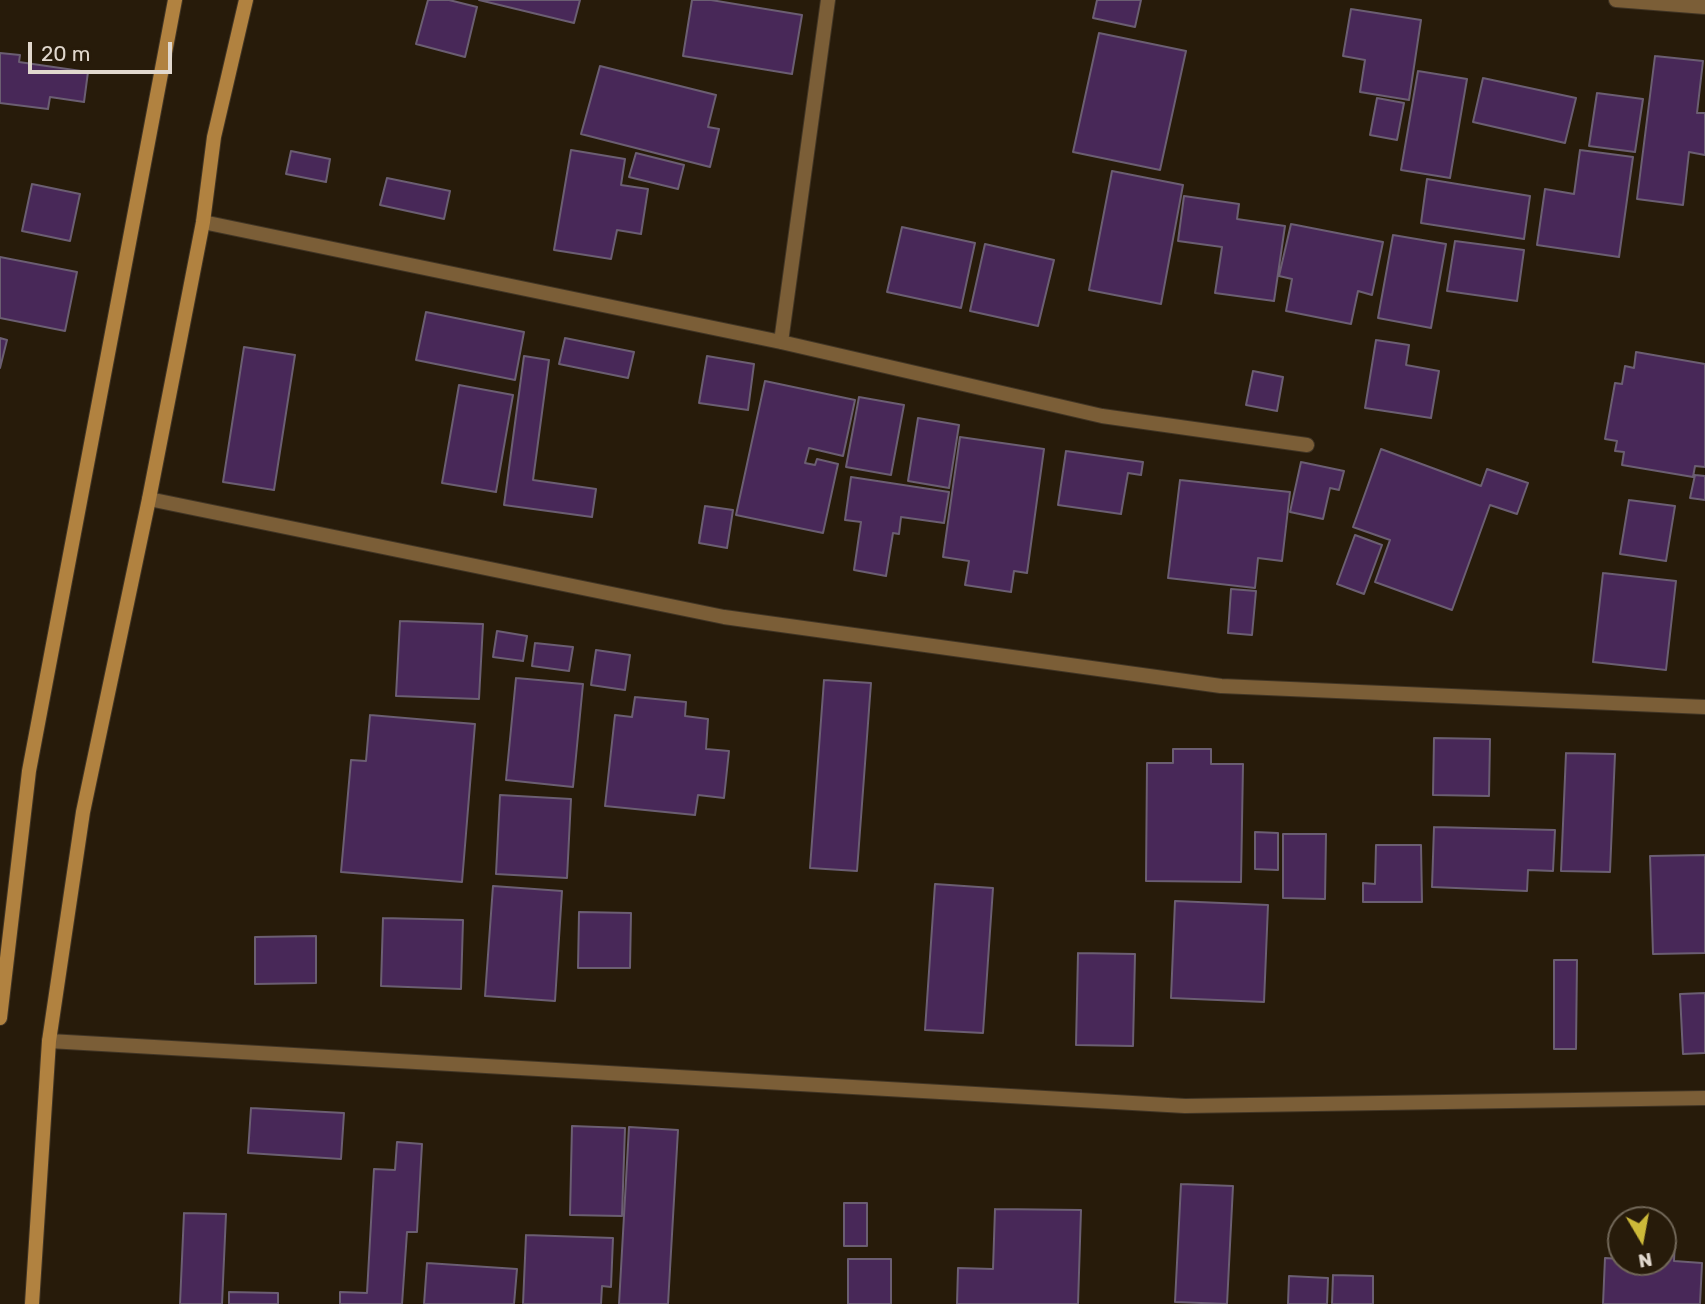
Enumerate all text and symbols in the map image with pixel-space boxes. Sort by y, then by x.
scale bar [32,28,175,72]
text: 20 m [41,41,90,66]
north arrow [1607,1206,1677,1276]
text: N [1637,1248,1654,1273]

